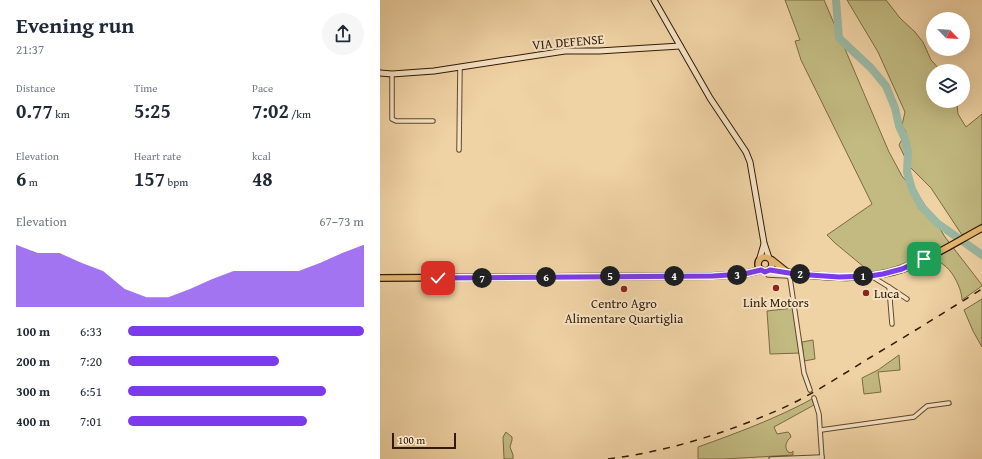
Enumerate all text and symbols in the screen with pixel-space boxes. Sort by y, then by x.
text: Evening run [16,9,134,41]
north arrow [926,12,970,56]
map controls [926,12,970,108]
button: share [322,13,364,55]
street label: VIA DEFENSE [531,29,605,55]
text: 21:37 [16,40,44,59]
button: layers [926,64,970,108]
text: Distance [16,80,55,96]
text: Time [134,80,157,96]
text: Pace [252,80,273,96]
text: 0.77 [16,96,53,125]
text: 5:25 [134,96,171,125]
text: 7:02 [252,96,289,125]
text: km [53,106,70,122]
text: /km [289,106,311,122]
text: Elevation [16,148,59,164]
text: Heart rate [134,148,181,164]
text: kcal [252,148,271,164]
text: 6 [16,164,26,193]
text: 157 [134,164,165,193]
text: 48 [252,164,273,193]
text: m [26,174,38,190]
text: bpm [165,174,188,190]
text: Elevation [16,212,67,231]
text: 67–73 m [319,212,364,231]
pin [907,242,941,276]
icon: arrive [913,248,935,270]
pin [421,261,455,295]
pin: 2 [790,264,810,284]
pin: 3 [727,265,747,285]
pin: 5 [600,266,620,286]
pin: 4 [664,266,684,286]
text: 2 [797,266,803,282]
pin: 1 [853,266,873,286]
icon: check [427,267,449,289]
pin: 6 [536,267,556,287]
text: 3 [734,267,740,283]
pin: 7 [472,268,492,288]
text: 5 [607,268,613,284]
text: 4 [671,268,677,284]
text: 1 [860,268,866,284]
text: 6 [543,269,549,285]
text: 7 [479,270,485,286]
marker: Link Motors [771,283,781,293]
marker: Centro Agro Alimentare Quartiglia [619,284,629,294]
place label: Luca [874,284,900,303]
marker: Luca [861,288,871,298]
place label: Link Motors [743,293,809,312]
place label: Centro Agro Alimentare Quartiglia [565,294,684,328]
text: 100 m [16,322,50,341]
text: 6:33 [80,322,102,341]
text: 200 m [16,352,50,371]
text: 7:20 [80,352,102,371]
text: 300 m [16,382,50,401]
text: 6:51 [80,382,102,401]
text: 400 m [16,412,50,431]
text: 7:01 [80,412,102,431]
scale bar [392,431,456,450]
text: 100 m [398,432,425,448]

